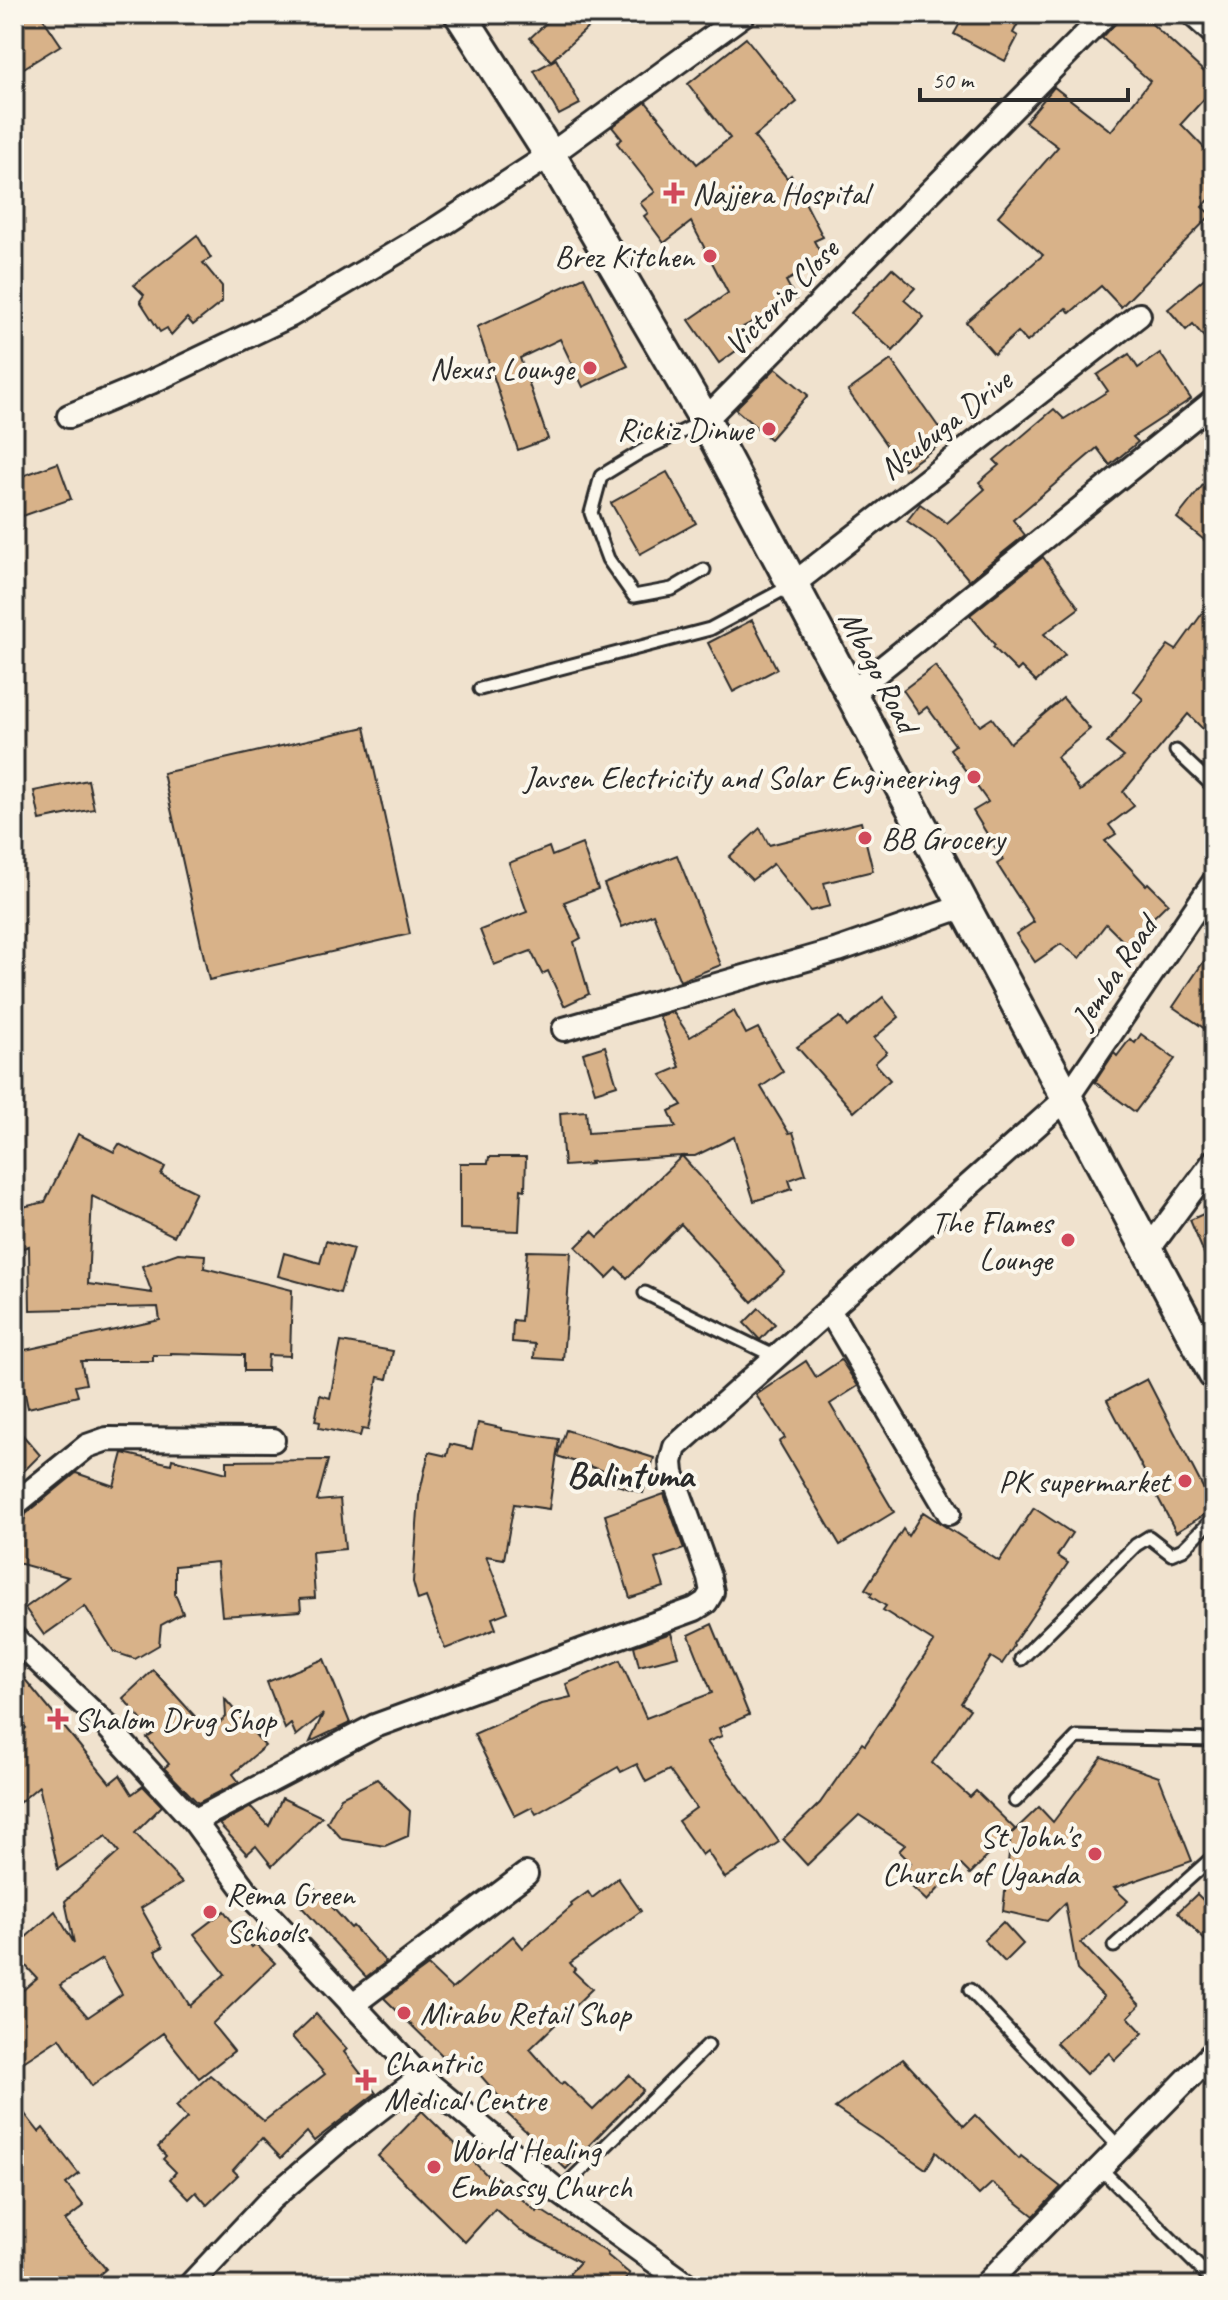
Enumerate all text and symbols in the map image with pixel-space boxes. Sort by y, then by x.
scale bar [920,52,1128,102]
text: 50 m [932,65,975,95]
place label: Najjera Hospital [692,173,874,214]
marker: Najjera Hospital [663,182,685,204]
street label: Victoria Close [715,228,849,365]
place label: Brez Kitchen [555,236,696,277]
marker: Brez Kitchen [701,247,719,265]
place label: Nexus Lounge [430,348,577,389]
street label: Nsubuga Drive [871,358,1022,489]
marker: Nexus Lounge [581,359,599,377]
place label: Rickiz Dinwe [617,409,756,450]
marker: Rickiz Dinwe [760,420,778,438]
street label: Mbogo Road [829,603,930,743]
place label: Javsen Electricity and Solar Engineering [521,757,961,798]
marker: Javsen Electricity and Solar Engineering [965,768,983,786]
place label: BB Grocery [881,818,1008,859]
marker: BB Grocery [856,829,874,847]
street label: Jemba Road [1061,905,1169,1038]
place label: The Flames Lounge [931,1202,1055,1280]
marker: The Flames Lounge [1059,1231,1077,1249]
district label: Balintuma [567,1452,696,1498]
place label: PK supermarket [999,1461,1172,1502]
marker: PK supermarket [1176,1472,1194,1490]
place label: Shalom Drug Shop [74,1699,278,1740]
marker: Shalom Drug Shop [49,1710,67,1728]
place label: St John's Church of Uganda [882,1816,1082,1894]
marker: St John's Church of Uganda [1086,1845,1104,1863]
place label: Rema Green Schools [226,1874,356,1952]
marker: Rema Green Schools [201,1903,219,1921]
place label: Mirabu Retail Shop [420,1993,632,2034]
marker: Mirabu Retail Shop [395,2004,413,2022]
place label: Chantric Medical Centre [384,2042,549,2120]
marker: Chantric Medical Centre [355,2069,377,2091]
place label: World Healing Embassy Church [450,2129,632,2207]
marker: World Healing Embassy Church [425,2158,443,2176]

